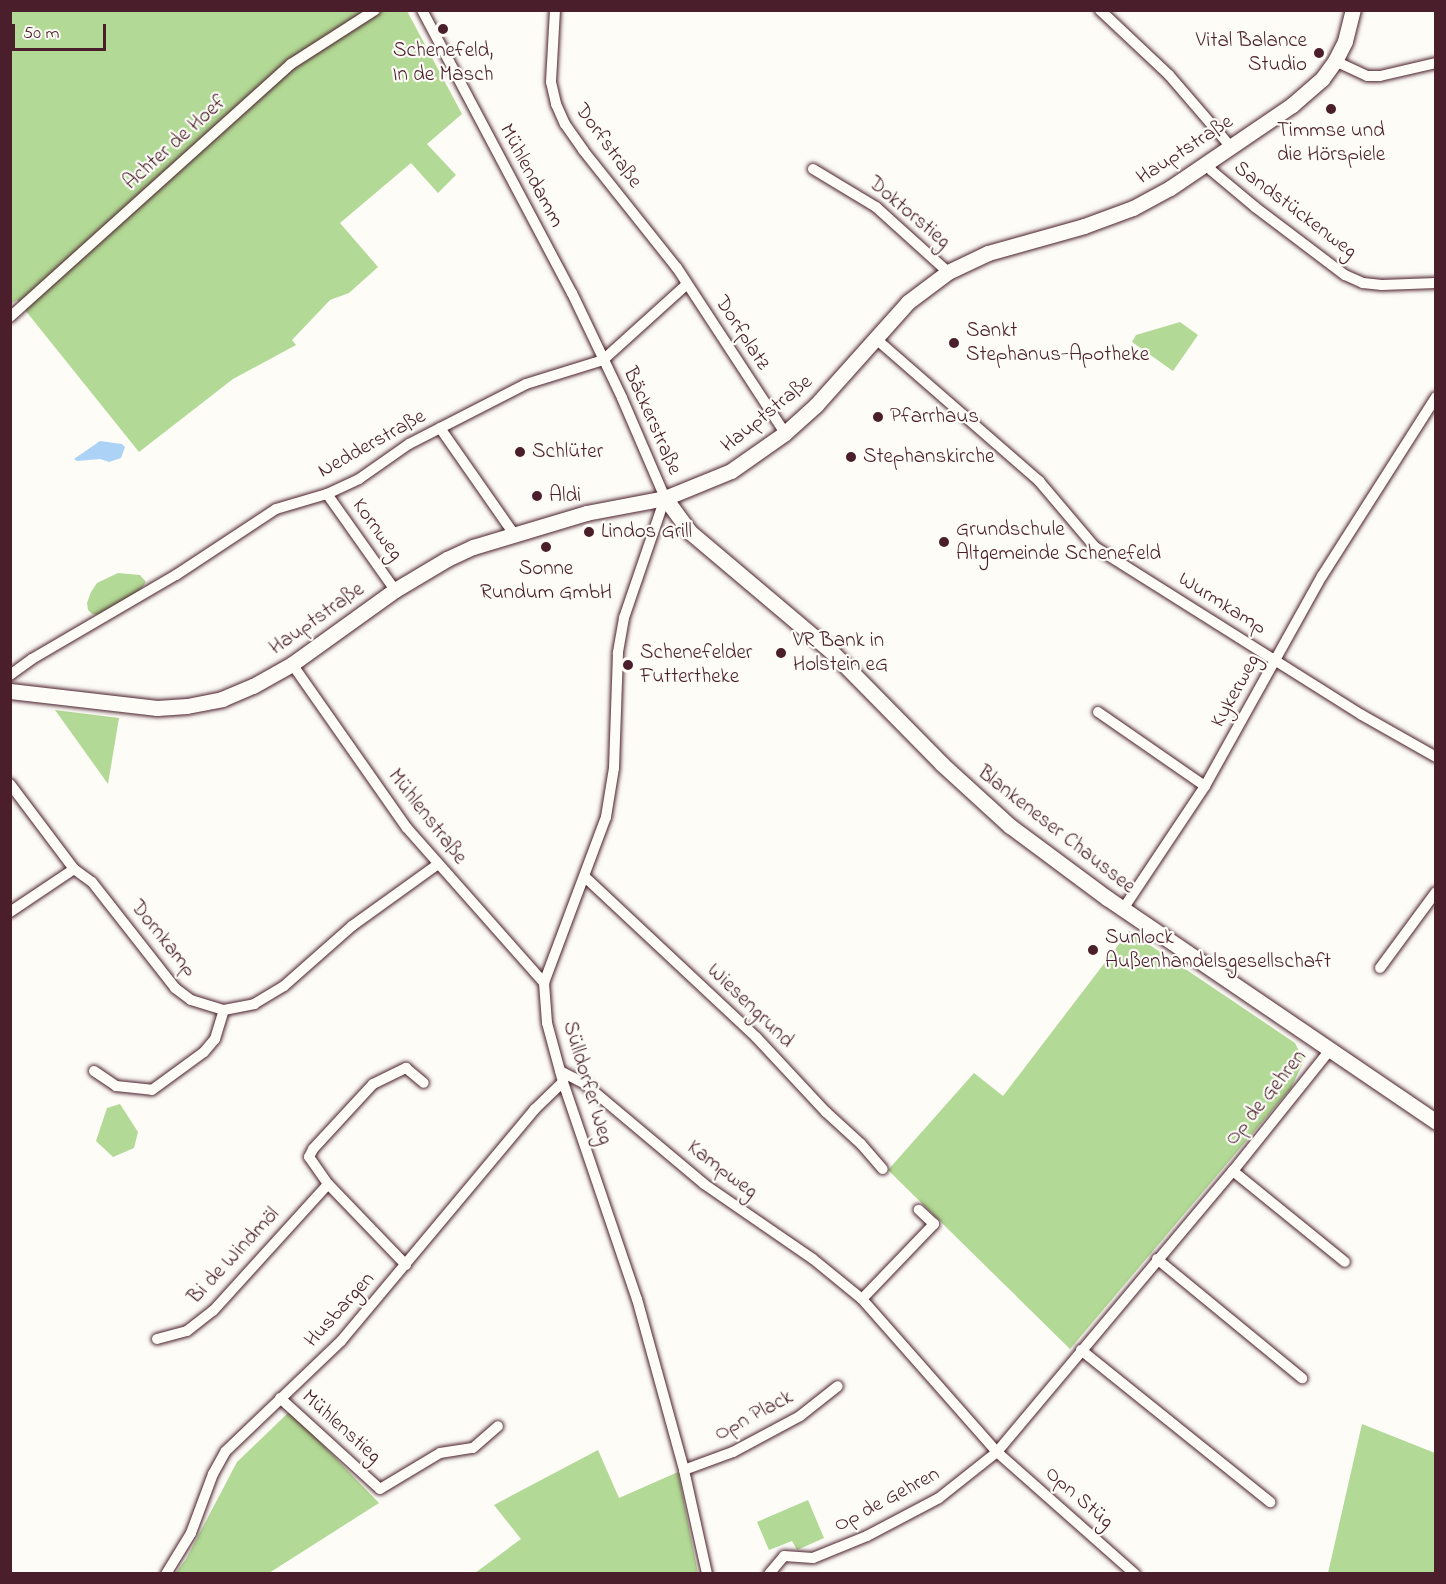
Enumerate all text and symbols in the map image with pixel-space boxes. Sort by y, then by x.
scale bar [15,12,110,50]
text: 50 m [23,21,60,47]
marker: Schenefeld, In de Masch [436,22,450,36]
place label: Vital Balance Studio [1196,28,1307,78]
place label: Schenefeld, In de Masch [392,38,494,88]
marker: Vital Balance Studio [1312,46,1326,60]
street label: Achter de Hoef [119,90,231,196]
street label: Dorfstraße [569,99,647,193]
marker: Timmse und die Hörspiele [1324,102,1338,116]
street label: Hauptstraße [1132,109,1238,191]
place label: Timmse und die Hörspiele [1277,118,1385,168]
street label: Mühlendamm [493,120,569,232]
street label: Sandstückenweg [1228,156,1362,264]
street label: Doktorstieg [863,171,955,255]
street label: Dorfplatz [709,291,775,375]
place label: Sankt Stephanus-Apotheke [966,318,1149,368]
marker: Sankt Stephanus-Apotheke [947,336,961,350]
street label: Bäckerstraße [617,363,687,479]
street label: Hauptstraße [716,370,818,458]
street label: Nedderstraße [314,404,430,484]
place label: Pfarrhaus [890,404,979,430]
marker: Pfarrhaus [871,410,885,424]
place label: Schlüter [532,439,603,465]
place label: Stephanskirche [863,444,994,470]
marker: Schlüter [513,445,527,459]
marker: Stephanskirche [844,450,858,464]
place label: Aldi [549,483,581,509]
marker: Aldi [530,489,544,503]
street label: Kornweg [346,494,408,566]
place label: Grundschule Altgemeinde Schenefeld [956,517,1161,567]
place label: Lindos Grill [601,519,692,545]
marker: Lindos Grill [582,525,596,539]
marker: Grundschule Altgemeinde Schenefeld [937,535,951,549]
marker: Sonne Rundum GmbH [539,540,553,554]
place label: Sonne Rundum GmbH [480,556,612,606]
street label: Wurmkamp [1173,567,1271,641]
street label: Hauptstraße [265,577,369,661]
place label: VR Bank in Holstein eG [793,628,888,678]
place label: Schenefelder Futtertheke [640,640,752,690]
marker: VR Bank in Holstein eG [774,646,788,660]
street label: Kykerweg [1206,650,1266,732]
marker: Schenefelder Futtertheke [621,658,635,672]
street label: Blankeneser Chaussee [972,761,1140,899]
street label: Mühlenstraße [382,764,472,870]
street label: Dornkamp [124,896,202,982]
place label: Sunlock Außenhandelsgesellschaft [1105,925,1331,975]
marker: Sunlock Außenhandelsgesellschaft [1086,943,1100,957]
street label: Wiesengrund [701,958,799,1054]
street label: Sülldorfer Weg [556,1018,618,1148]
street label: Op de Gehren [1220,1045,1312,1151]
street label: Kampweg [682,1135,762,1205]
street label: Bi de Windmöl [183,1202,285,1310]
street label: Husbargen [300,1267,380,1353]
street label: Mühlenstieg [296,1385,386,1469]
street label: Opn Plack [711,1385,797,1447]
street label: Opn Stüg [1040,1461,1118,1535]
street label: Op de Gehren [830,1462,944,1538]

